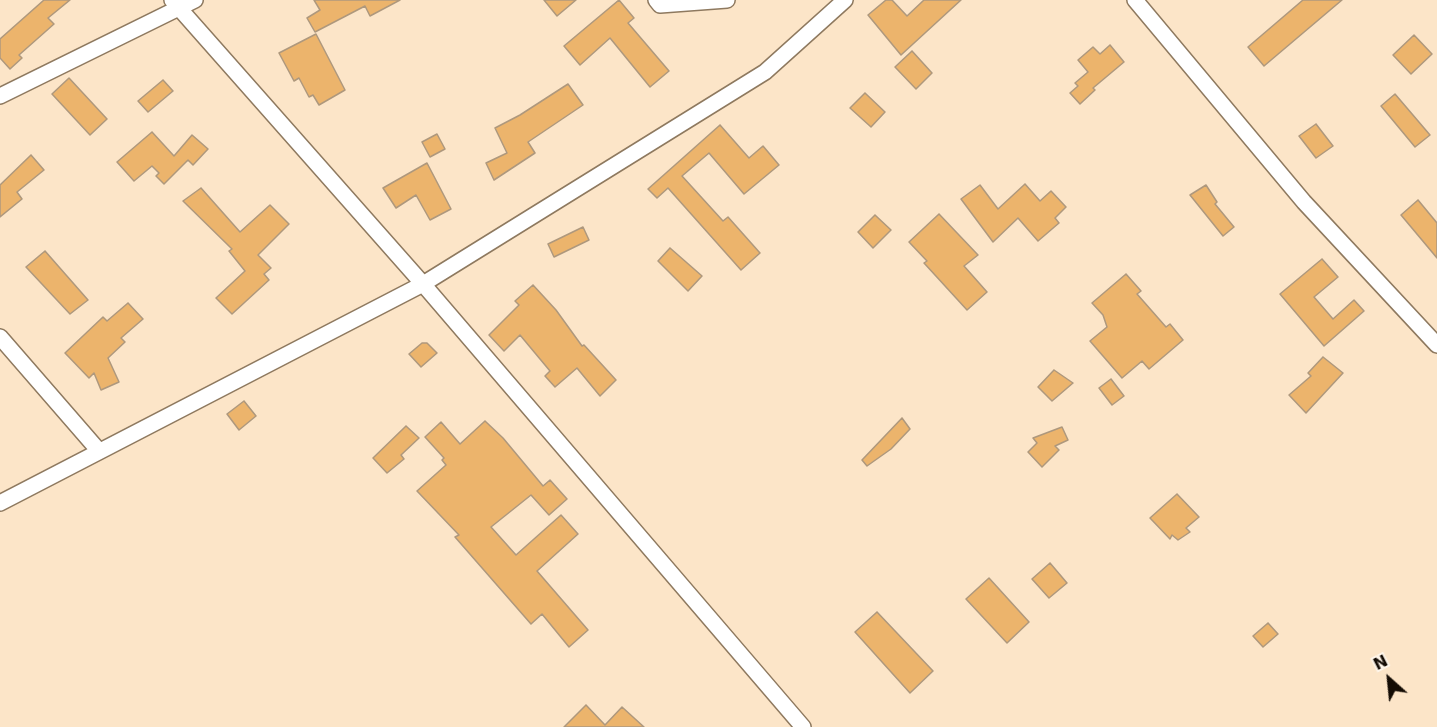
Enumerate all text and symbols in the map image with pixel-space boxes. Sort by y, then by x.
north arrow [1359,649,1419,709]
text: N [1370,651,1391,674]

